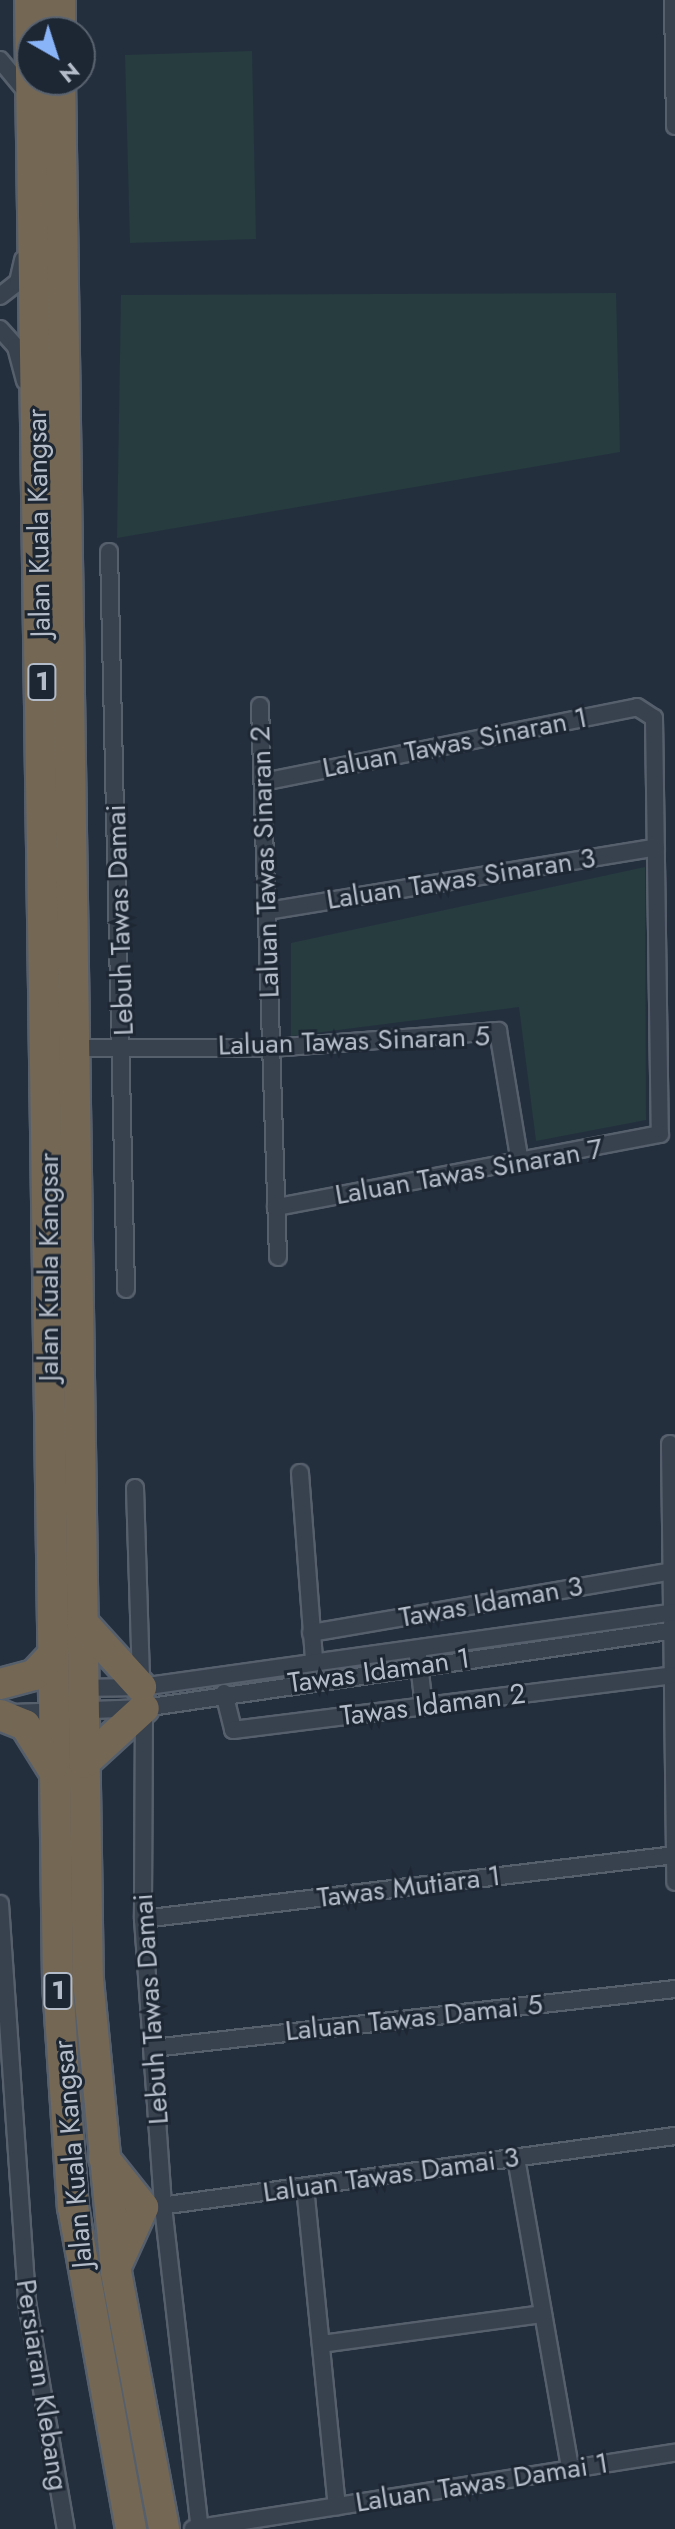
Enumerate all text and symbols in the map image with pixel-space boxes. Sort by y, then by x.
north arrow [16,16,96,96]
text: N [53,55,87,91]
street label: Jalan Kuala Kangsar [20,408,58,638]
road number: 1 [26,660,58,704]
street label: Laluan Tawas Sinaran 1 [320,701,590,785]
street label: Laluan Tawas Sinaran 2 [243,725,287,999]
street label: Lebuh Tawas Damai [99,804,141,1036]
street label: Laluan Tawas Sinaran 3 [324,841,598,917]
street label: Laluan Tawas Sinaran 5 [217,1019,491,1063]
street label: Laluan Tawas Sinaran 7 [333,1132,605,1212]
street label: Jalan Kuala Kangsar [32,1153,66,1381]
street label: Tawas Idaman 3 [397,1569,585,1635]
street label: Tawas Idaman 1 [286,1642,472,1700]
street label: Tawas Idaman 2 [338,1677,528,1733]
street label: Tawas Mutiara 1 [315,1859,503,1915]
street label: Lebuh Tawas Damai [126,1892,176,2126]
road number: 1 [42,1969,74,2013]
street label: Laluan Tawas Damai 5 [284,1988,544,2048]
street label: Jalan Kuala Kangsar [46,2038,100,2270]
street label: Laluan Tawas Damai 3 [261,2140,521,2210]
street label: Persiaran Klebang [9,2277,75,2493]
street label: Laluan Tawas Damai 1 [353,2446,611,2520]

